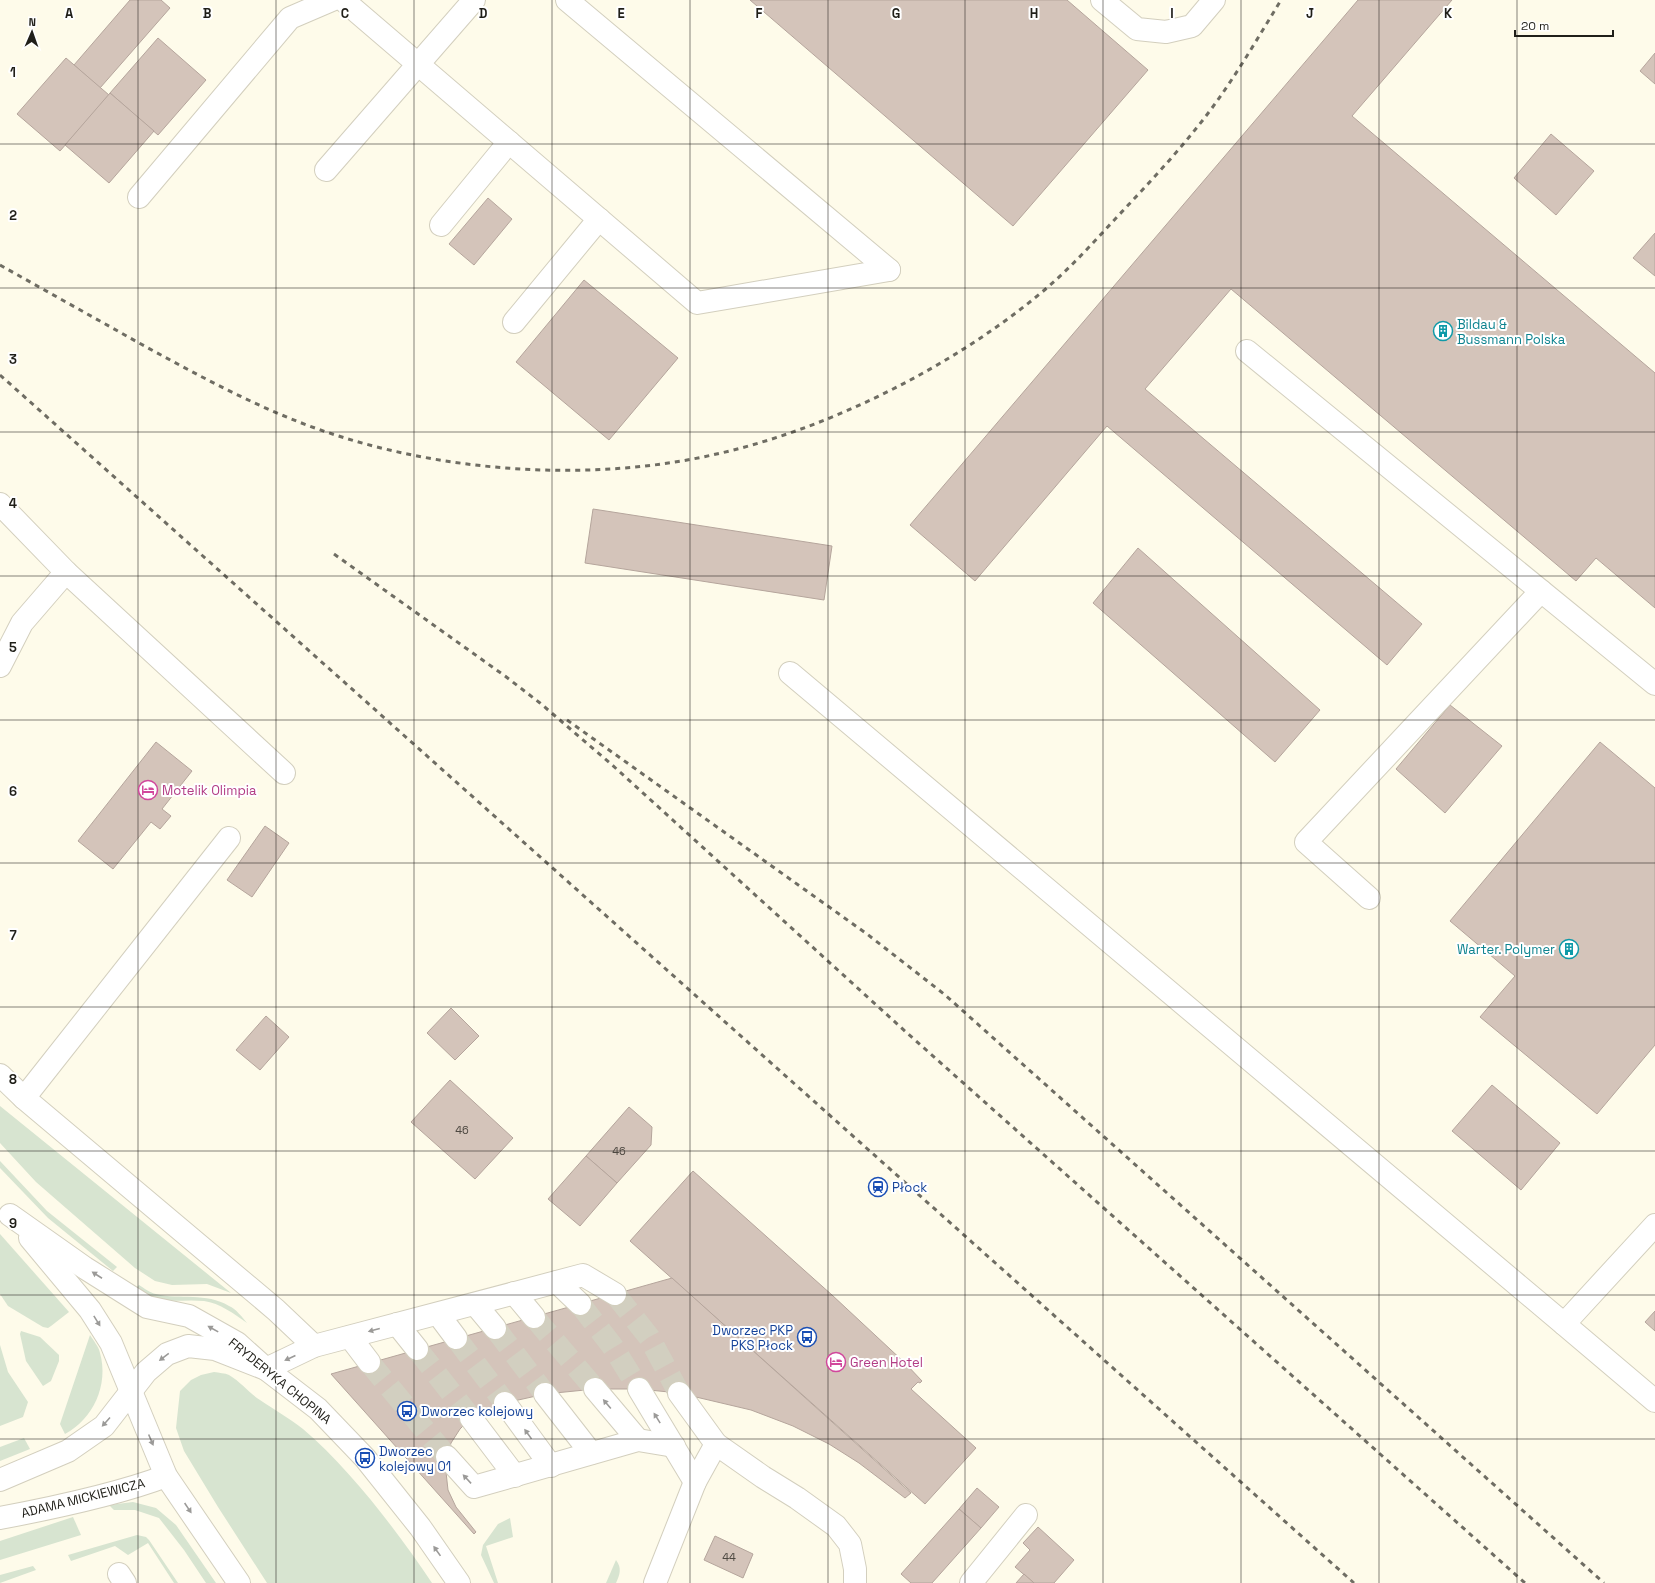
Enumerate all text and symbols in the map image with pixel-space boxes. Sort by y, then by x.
text: A [65,5,74,22]
text: B [203,5,212,22]
text: C [341,5,349,22]
text: D [479,5,488,22]
text: E [617,5,625,22]
text: F [756,5,763,22]
text: G [892,5,900,22]
text: H [1030,5,1038,22]
text: I [1170,5,1174,22]
text: J [1306,5,1314,22]
text: K [1444,5,1453,22]
north arrow [12,12,52,52]
scale bar [1515,12,1613,38]
text: N [28,15,36,29]
text: 20 m [1521,18,1549,34]
text: 1 [10,64,16,81]
text: 2 [9,207,17,224]
place label: Bildau & Bussmann Polska [1457,316,1566,348]
building icon: Bildau & Bussmann Polska [1432,320,1454,342]
text: 3 [9,351,17,368]
text: 4 [9,495,17,512]
text: 5 [9,639,17,656]
hotel icon: Motelik Olimpia [137,779,159,801]
place label: Motelik Olimpia [162,782,257,799]
text: 6 [9,783,17,800]
text: 7 [9,927,17,944]
building icon: Warter. Polymer [1558,938,1580,960]
place label: Warter. Polymer [1457,941,1555,958]
text: 8 [9,1071,17,1088]
house number: 46 [455,1123,469,1137]
house number: 46 [612,1144,626,1158]
station icon: Płock [867,1176,889,1198]
place label: Płock [892,1179,927,1196]
text: 9 [9,1215,17,1232]
one-way arrow [92,1271,102,1279]
one-way arrow [93,1315,100,1327]
place label: Dworzec PKP PKS Płock [712,1322,793,1354]
one-way arrow [207,1326,219,1333]
bus stop icon: Dworzec PKP PKS Płock [796,1326,818,1348]
one-way arrow [367,1327,379,1333]
street label: FRYDERYKA CHOPINA [225,1334,335,1428]
hotel icon: Green Hotel [825,1351,847,1373]
one-way arrow [159,1353,170,1361]
place label: Green Hotel [850,1354,923,1371]
one-way arrow [285,1355,296,1361]
one-way arrow [603,1398,612,1409]
bus stop icon: Dworzec kolejowy [396,1400,418,1422]
place label: Dworzec kolejowy [421,1403,533,1420]
one-way arrow [653,1412,660,1424]
one-way arrow [102,1417,111,1428]
one-way arrow [523,1429,532,1440]
one-way arrow [148,1435,154,1446]
place label: Dworzec kolejowy 01 [379,1443,451,1475]
bus stop icon: Dworzec kolejowy 01 [354,1447,376,1469]
street label: ADAMA MICKIEWICZA [19,1474,147,1522]
one-way arrow [462,1474,472,1484]
one-way arrow [184,1503,192,1513]
one-way arrow [433,1546,441,1556]
house number: 44 [722,1550,736,1564]

